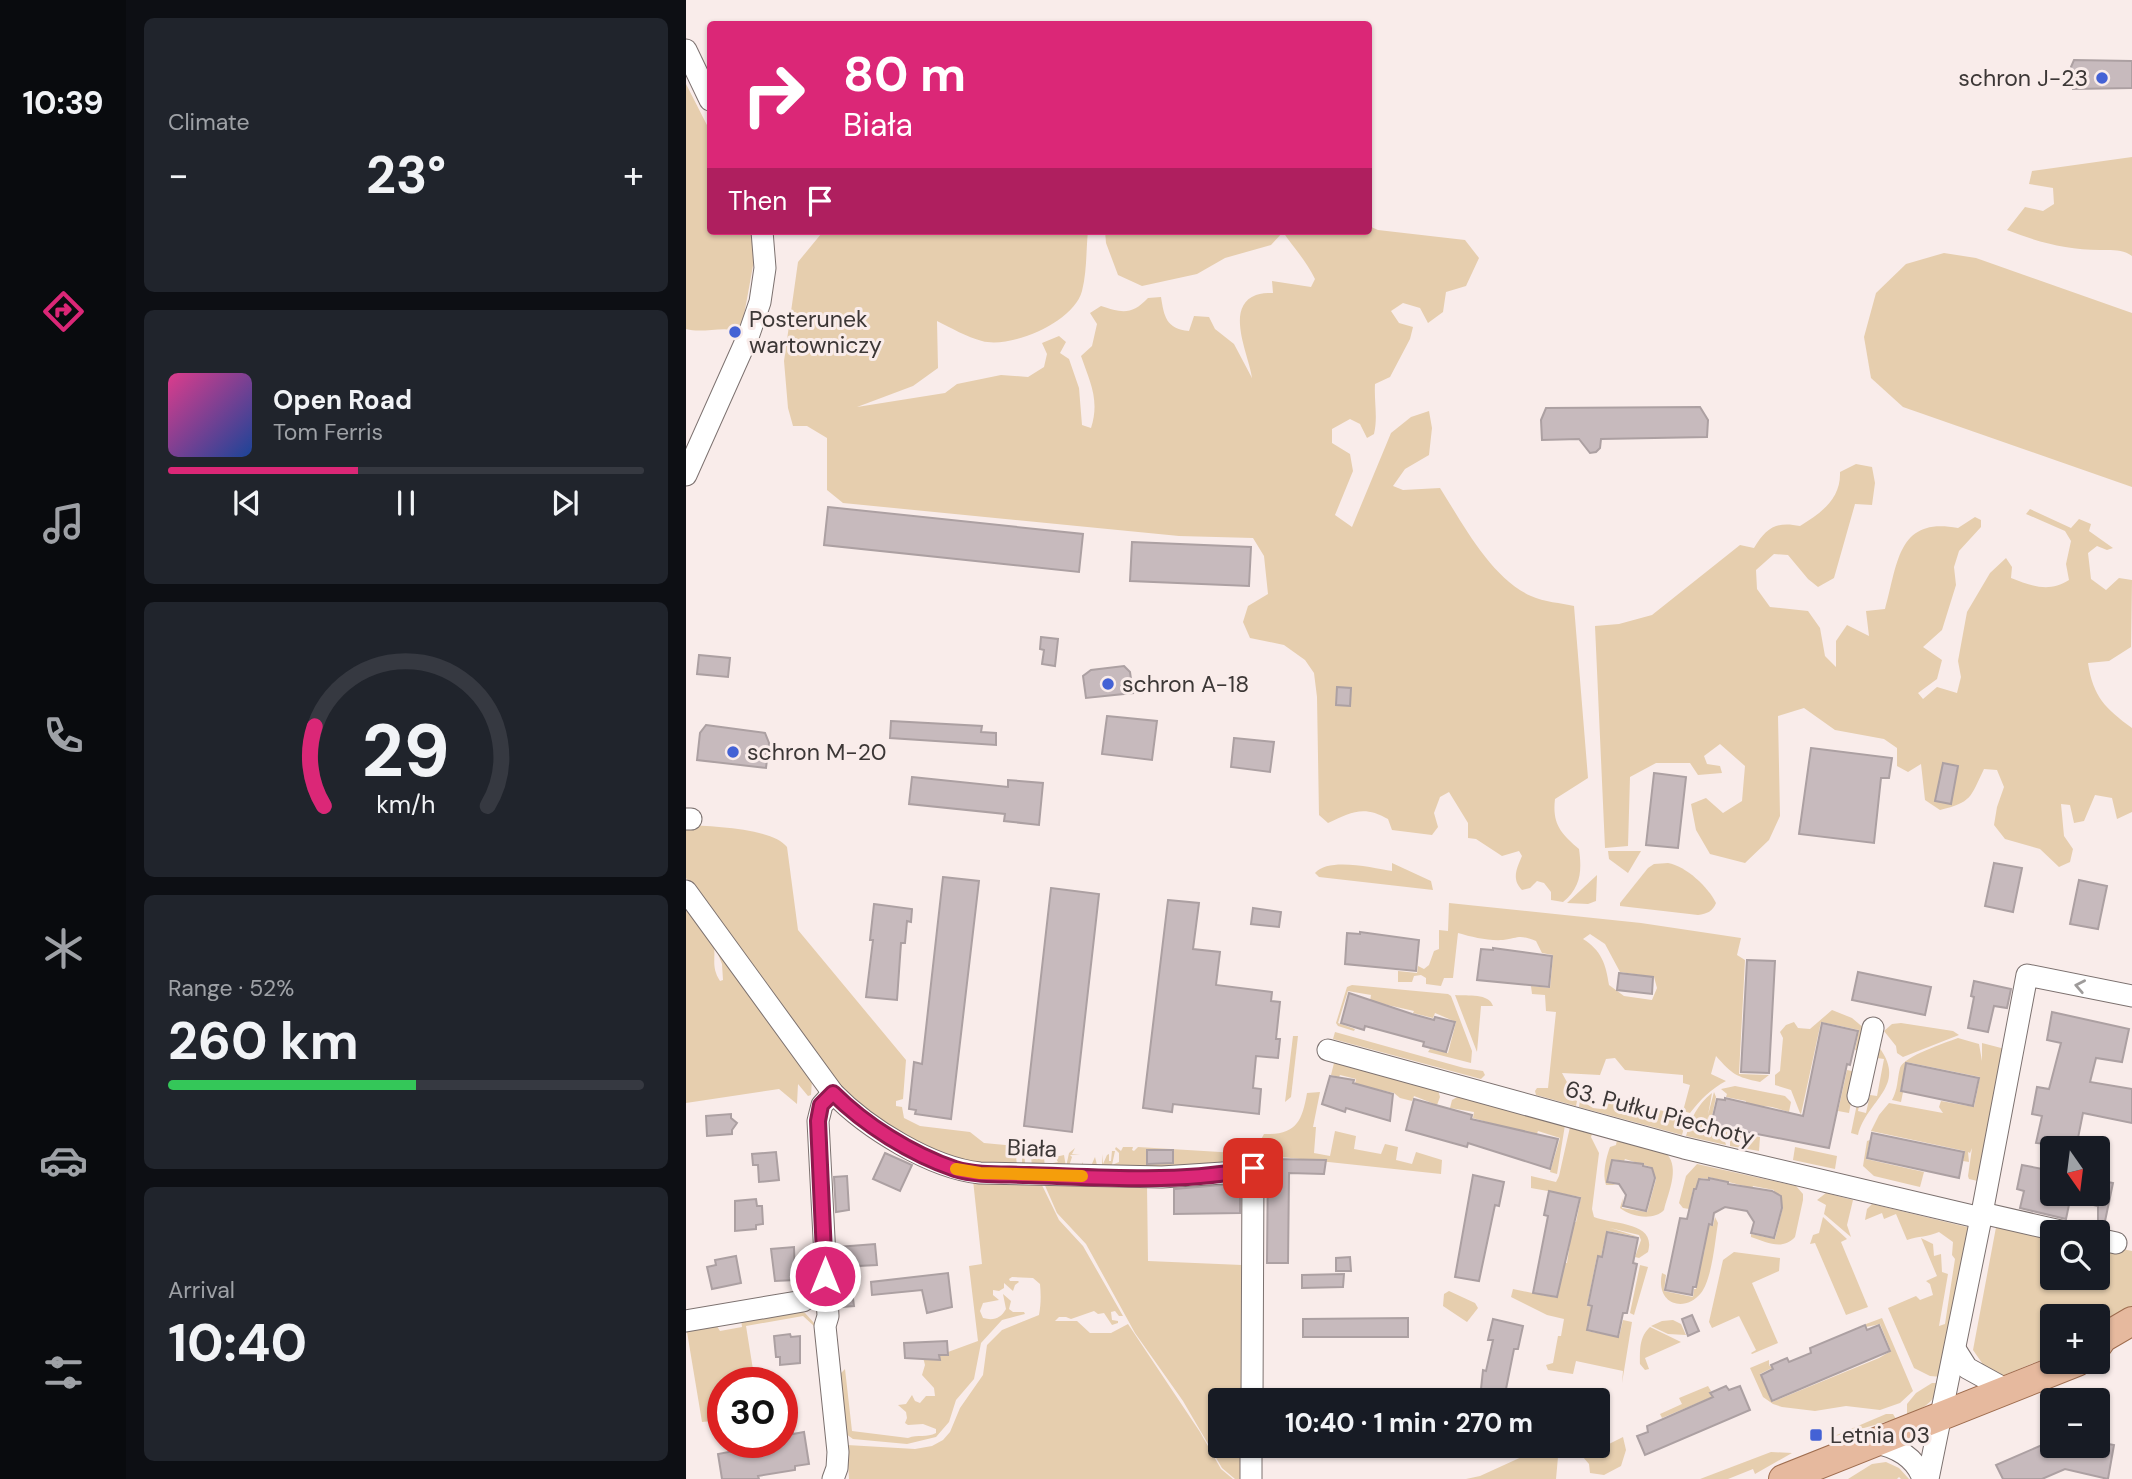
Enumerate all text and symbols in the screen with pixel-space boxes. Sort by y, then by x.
text: 80 m [843,42,966,106]
icon: right [728,49,819,140]
place label: schron J-23 [1958,63,2088,93]
marker: schron J-23 [2094,70,2110,86]
text: 10:39 [22,82,104,124]
text: Biała [843,104,913,146]
text: Climate [168,107,250,137]
text: 23° [366,141,446,209]
text: − [168,150,189,200]
text: + [623,150,644,200]
icon: arrive [801,182,839,220]
text: Then [728,184,787,218]
icon: directions [39,287,88,336]
place label: Posterunek wartowniczy [749,304,882,360]
marker: Posterunek wartowniczy [727,324,743,340]
text: Open Road [273,383,412,417]
text: Tom Ferris [273,417,383,447]
icon: previous [228,484,266,522]
icon: pause [387,484,425,522]
icon: next [546,484,584,522]
icon: music [39,499,88,548]
place label: schron A-18 [1122,669,1249,699]
marker: schron A-18 [1100,676,1116,692]
text: 29 [362,704,450,799]
icon: phone [39,711,88,760]
place label: schron M-20 [747,737,887,767]
marker: schron M-20 [725,744,741,760]
text: km/h [376,787,436,820]
icon: climate [39,924,88,973]
text: Range · 52% [168,973,294,1003]
one-way arrow [2074,980,2086,995]
text: 260 km [168,1007,359,1075]
street label: 63. Pułku Piechoty [1562,1073,1758,1153]
street label: Biała [1006,1132,1058,1164]
icon: car [39,1136,88,1185]
north arrow [2040,1136,2110,1206]
map controls [2040,1136,2110,1458]
pin [1223,1138,1283,1198]
icon: arrive [1234,1149,1272,1187]
button: search [2040,1220,2110,1290]
position arrow [788,1239,862,1313]
text: Arrival [168,1275,235,1305]
button: + [2040,1304,2110,1374]
text: 10:40 [168,1309,307,1377]
icon: filters [39,1348,88,1397]
speed limit sign: 30 [707,1367,798,1458]
button: − [2040,1388,2110,1458]
text: 10:40 · 1 min · 270 m [1285,1406,1533,1440]
place label: Letnia 03 [1830,1420,1930,1450]
marker: Letnia 03 [1808,1427,1824,1443]

